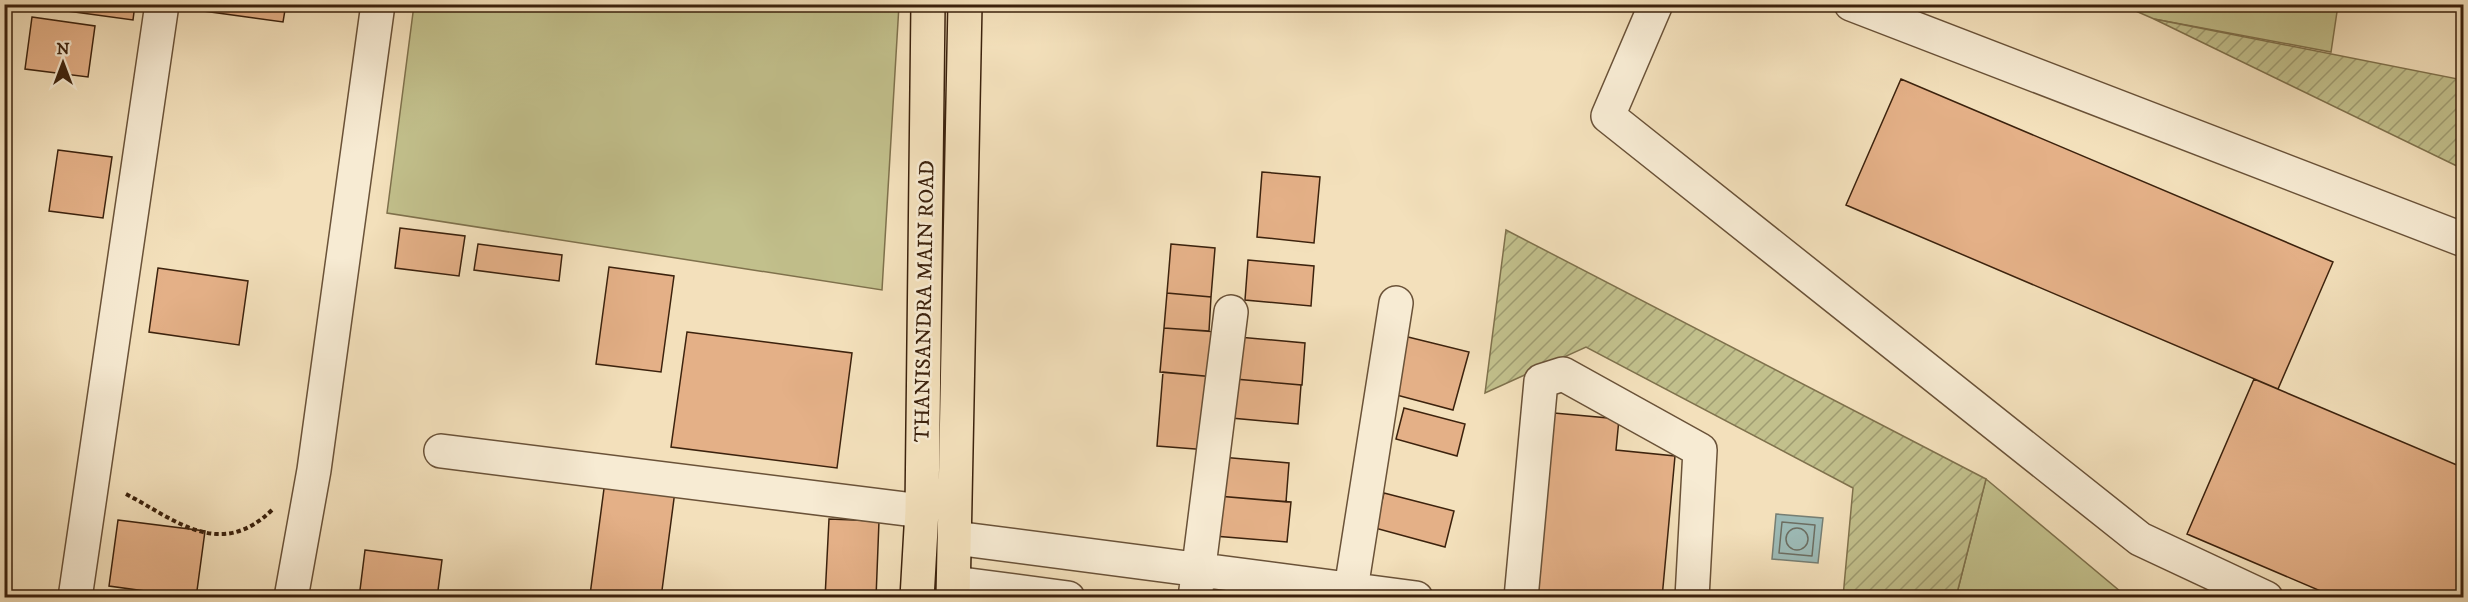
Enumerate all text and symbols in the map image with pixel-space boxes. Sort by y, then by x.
north arrow [33,33,93,93]
text: N [56,39,70,59]
street label: THANISANDRA MAIN ROAD [910,160,940,442]

